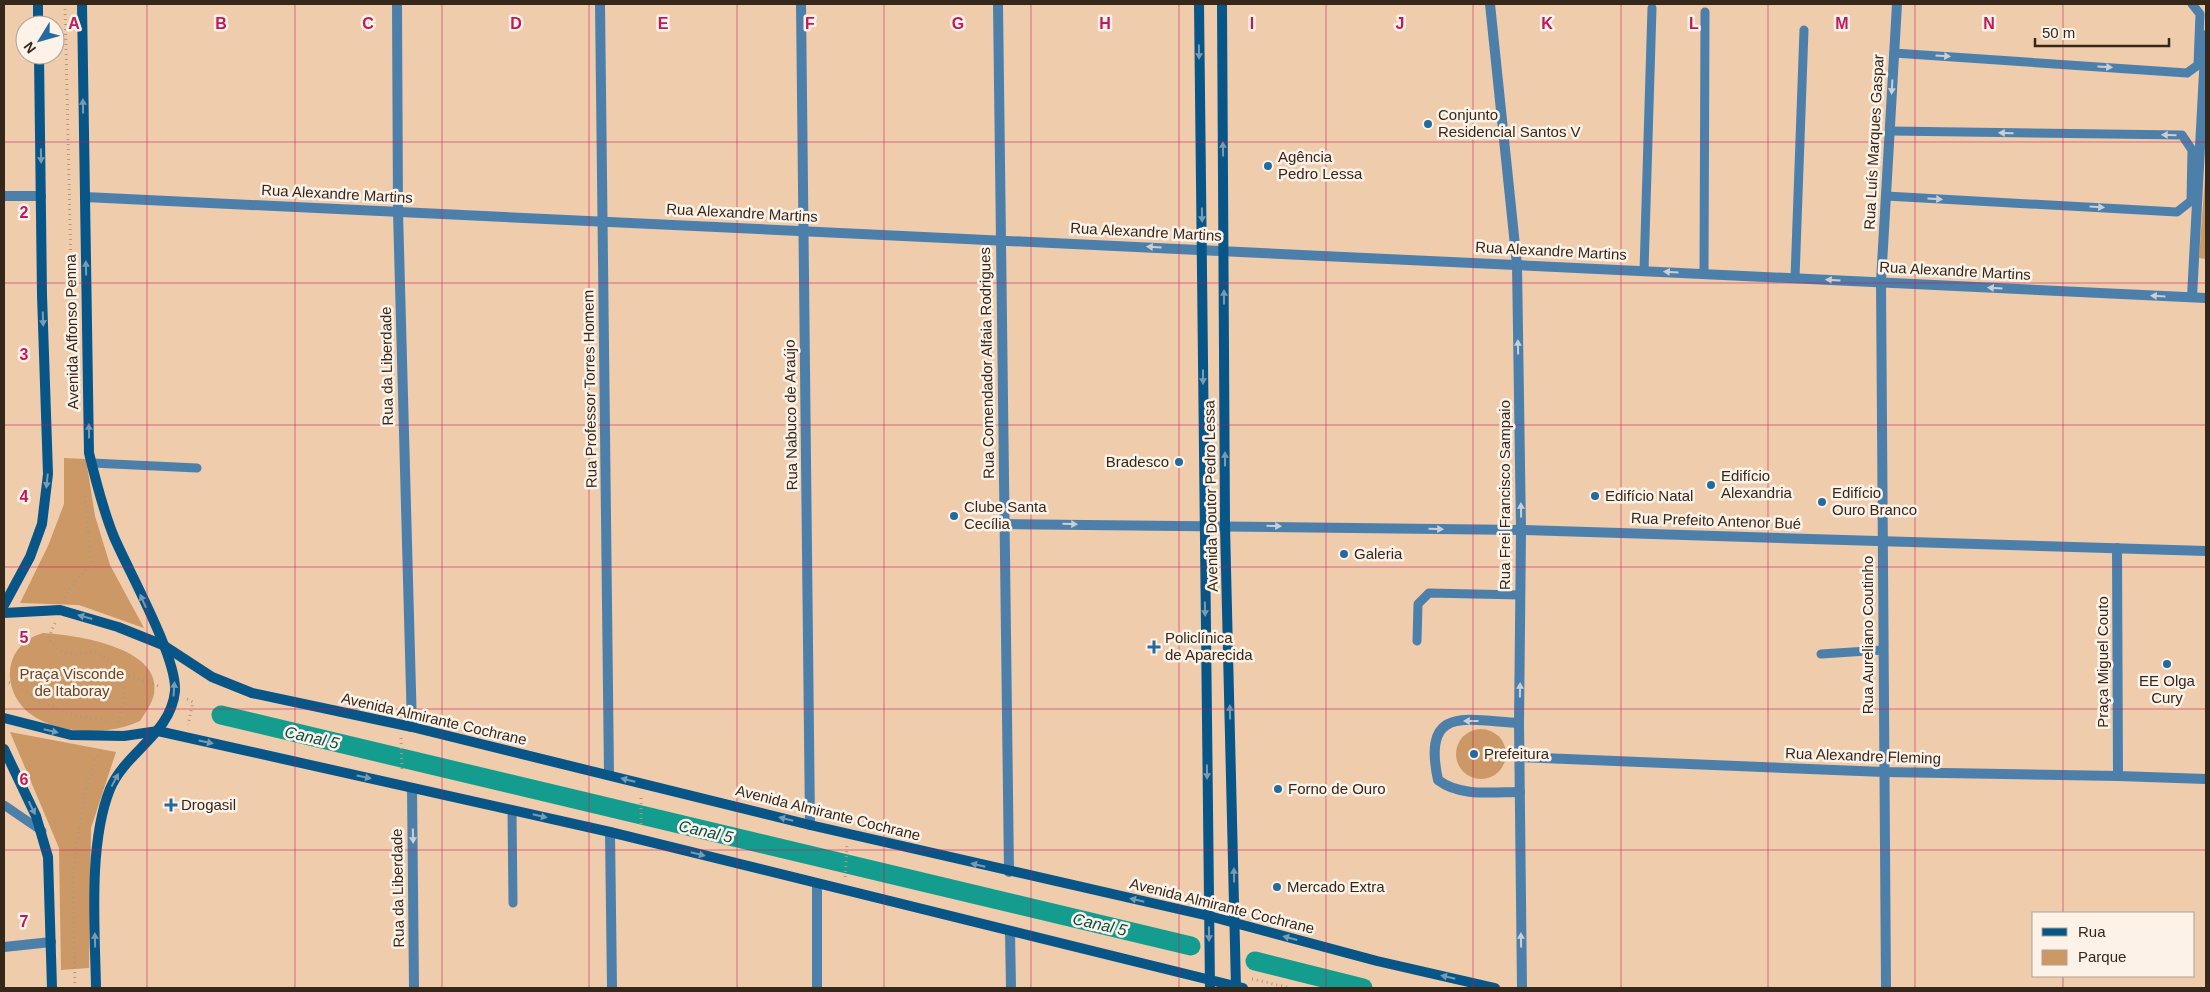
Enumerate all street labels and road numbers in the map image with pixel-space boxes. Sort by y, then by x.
street label: Rua Luís Marques Gaspar [1860,54,1887,230]
street label: Rua Alexandre Martins [261,181,413,206]
street label: Rua Alexandre Martins [666,200,818,225]
street label: Rua Alexandre Martins [1070,219,1222,244]
street label: Rua Alexandre Martins [1475,238,1627,263]
street label: Rua Comendador Alfaia Rodrigues [976,247,997,479]
street label: Avenida Affonso Penna [62,254,81,410]
street label: Rua Alexandre Martins [1879,258,2031,283]
street label: Rua Professor Torres Homem [579,290,600,488]
street label: Rua da Liberdade [377,306,396,426]
street label: Rua Nabuco de Araújo [781,339,800,491]
street label: Avenida Doutor Pedro Lessa [1200,399,1221,592]
street label: Rua Frei Francisco Sampaio [1496,400,1513,590]
street label: Rua Prefeito Antenor Bué [1631,509,1801,532]
street label: Rua Aureliano Coutinho [1859,556,1876,714]
street label: Praça Miguel Couto [2094,596,2111,728]
street label: Avenida Almirante Cochrane [340,689,529,748]
street label: Rua Alexandre Fleming [1785,744,1941,767]
street label: Avenida Almirante Cochrane [734,781,922,844]
street label: Rua da Liberdade [388,828,407,948]
street label: Avenida Almirante Cochrane [1128,874,1316,937]

